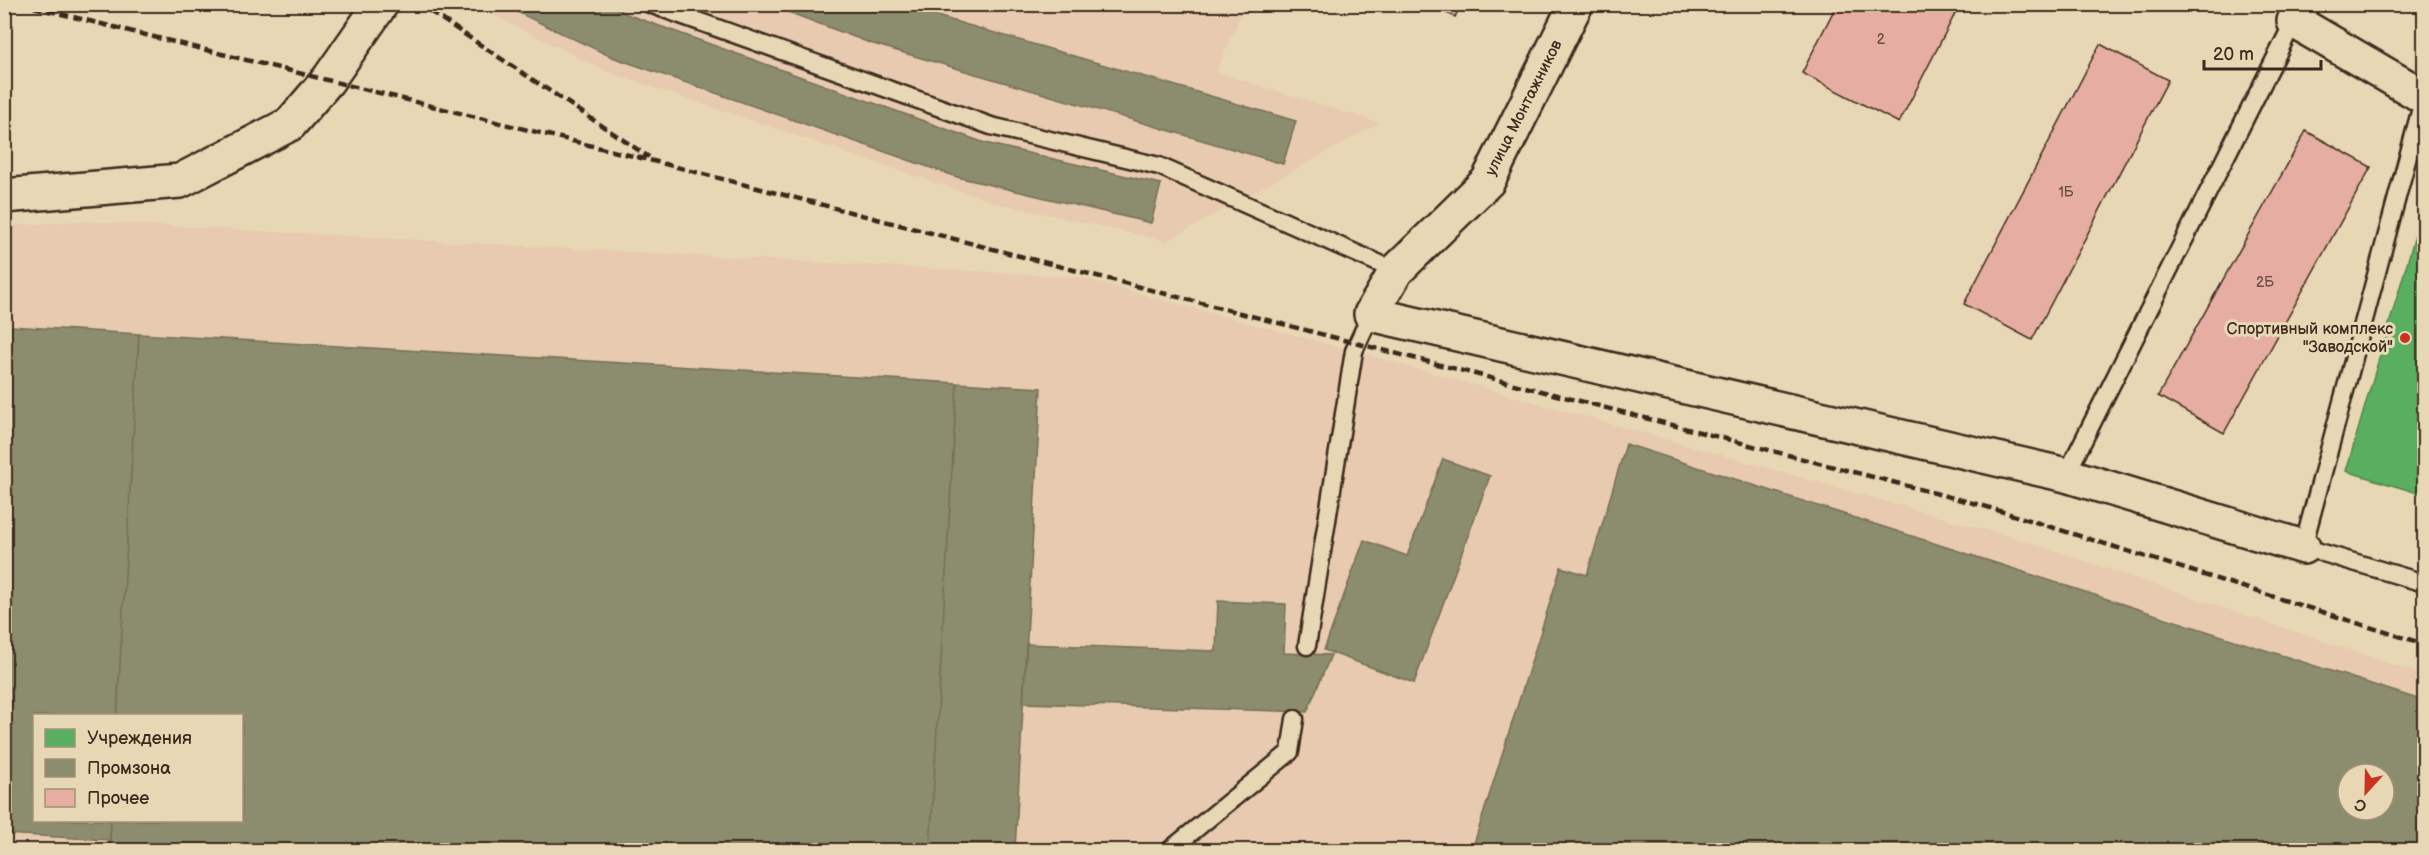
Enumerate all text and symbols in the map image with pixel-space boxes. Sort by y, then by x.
house number: 2 [1877,31,1886,48]
scale bar [2204,33,2321,71]
street label: улица Монтажников [1481,36,1567,179]
text: 20 m [2213,44,2254,65]
house number: 1Б [2058,184,2074,201]
house number: 2Б [2256,274,2274,291]
place label: Спортивный комплекс "Заводской" [2227,320,2393,357]
marker: Спортивный комплекс "Заводской" [2398,331,2412,345]
legend [33,714,243,822]
text: Учреждения [87,728,192,749]
text: Промзона [87,758,171,779]
north arrow [2336,762,2396,822]
text: Прочее [87,788,149,809]
text: С [2352,794,2370,815]

